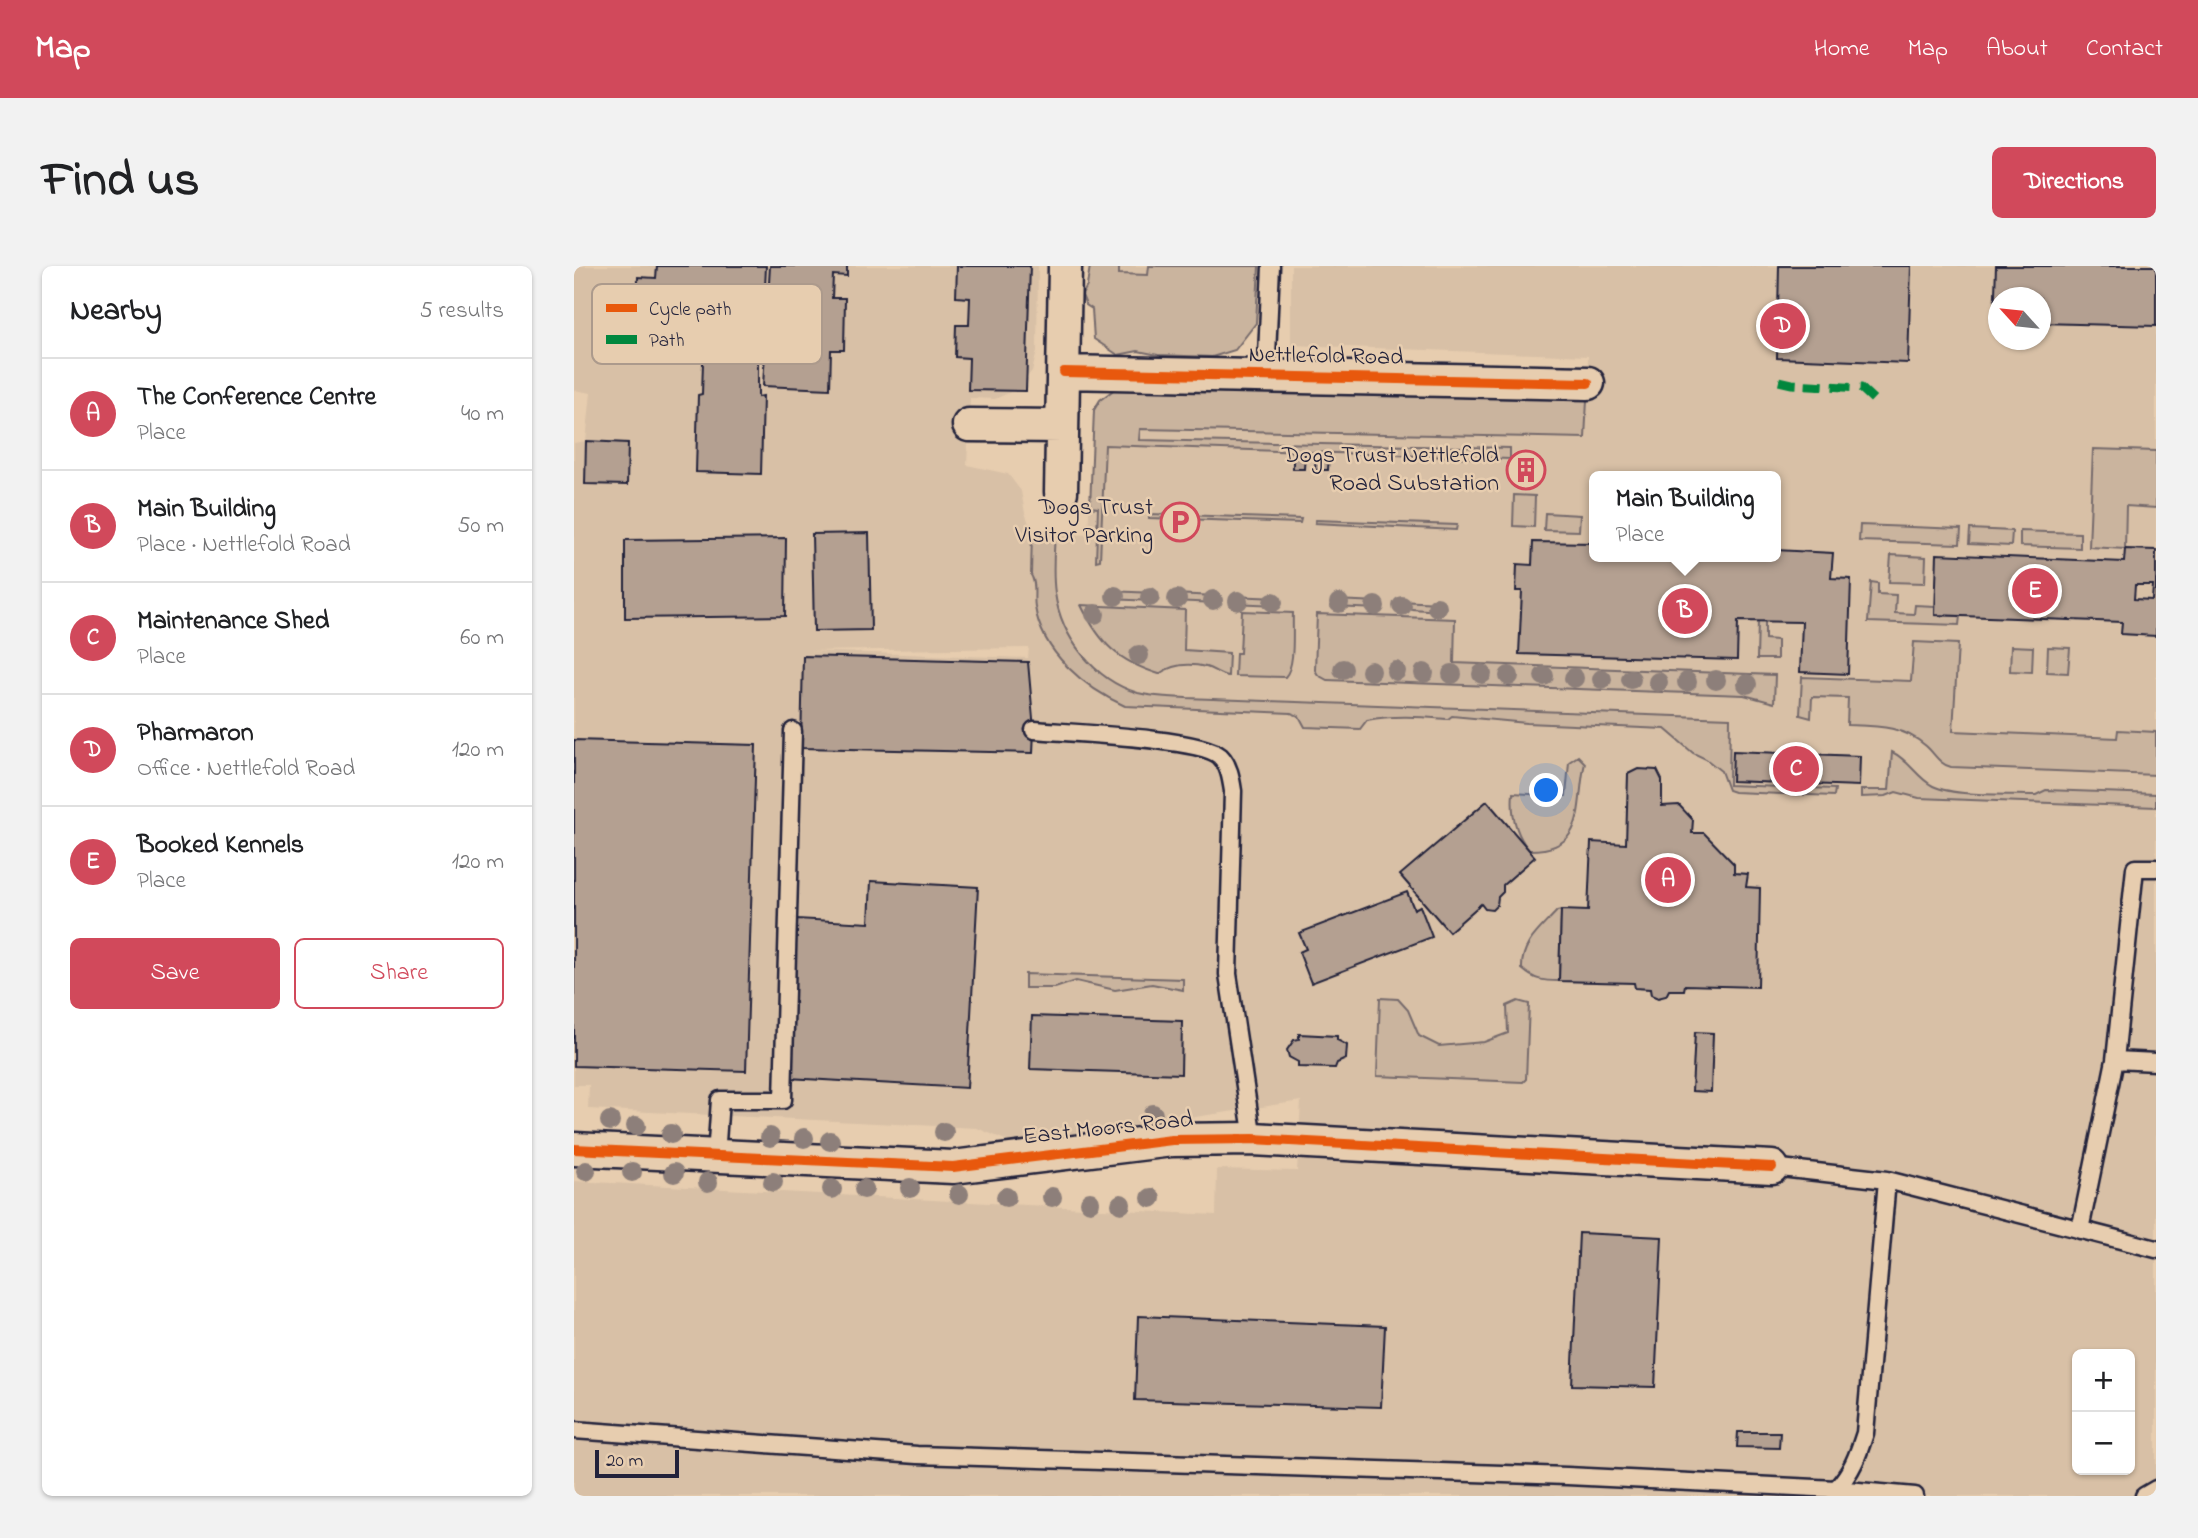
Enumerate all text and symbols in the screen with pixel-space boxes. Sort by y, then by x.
text: Map [35,25,91,73]
text: Home [1814,32,1870,67]
text: Map [1908,32,1948,67]
text: About [1986,32,2048,67]
text: Contact [2086,32,2163,67]
text: Find us [42,146,199,218]
button: Directions [1992,147,2156,218]
legend [592,284,822,364]
north arrow [1988,287,2051,350]
text: Nearby [70,290,162,334]
text: 5 results [420,295,504,328]
text: Cycle path [649,297,731,325]
pin: D [1760,300,1806,352]
text: Path [649,328,685,355]
street label: Nettlefold Road [1248,338,1404,376]
text: The Conference Centre [137,379,376,417]
text: A [86,398,100,431]
text: 40 m [461,398,504,431]
text: Place [137,417,186,450]
place label: Dogs Trust Nettlefold Road Substation [1281,439,1499,502]
building icon: Dogs Trust Nettlefold Road Substation [1505,449,1547,491]
popup [1589,471,1781,562]
text: Main Building [1616,481,1754,519]
text: Main Building [137,491,276,529]
place label: Dogs Trust Visitor Parking [1014,491,1153,554]
parking icon: Dogs Trust Visitor Parking [1159,501,1201,543]
text: B [85,510,101,543]
text: 50 m [457,510,504,543]
text: Place [1616,519,1664,552]
text: Place · Nettlefold Road [137,529,351,562]
pin: E [2012,565,2058,617]
pin: B [1662,585,1708,637]
text: Maintenance Shed [137,603,329,641]
text: C [87,622,99,655]
text: 60 m [460,622,504,655]
text: Place [137,641,186,674]
text: Pharmaron [137,715,254,753]
text: D [85,734,101,767]
text: 120 m [452,734,504,767]
pin: C [1773,743,1819,795]
text: Office · Nettlefold Road [137,753,355,786]
your location [1529,773,1563,807]
text: Booked Kennels [137,827,304,865]
text: E [86,846,100,879]
text: 120 m [452,846,504,879]
pin: A [1645,854,1691,906]
text: Place [137,865,186,898]
button: Save [70,938,280,1009]
button: Share [294,938,504,1009]
street label: East Moors Road [1021,1103,1195,1155]
map controls [2072,1349,2135,1475]
button: + [2072,1349,2135,1412]
button: − [2072,1412,2135,1475]
scale bar [595,1447,679,1479]
text: 20 m [606,1448,643,1475]

